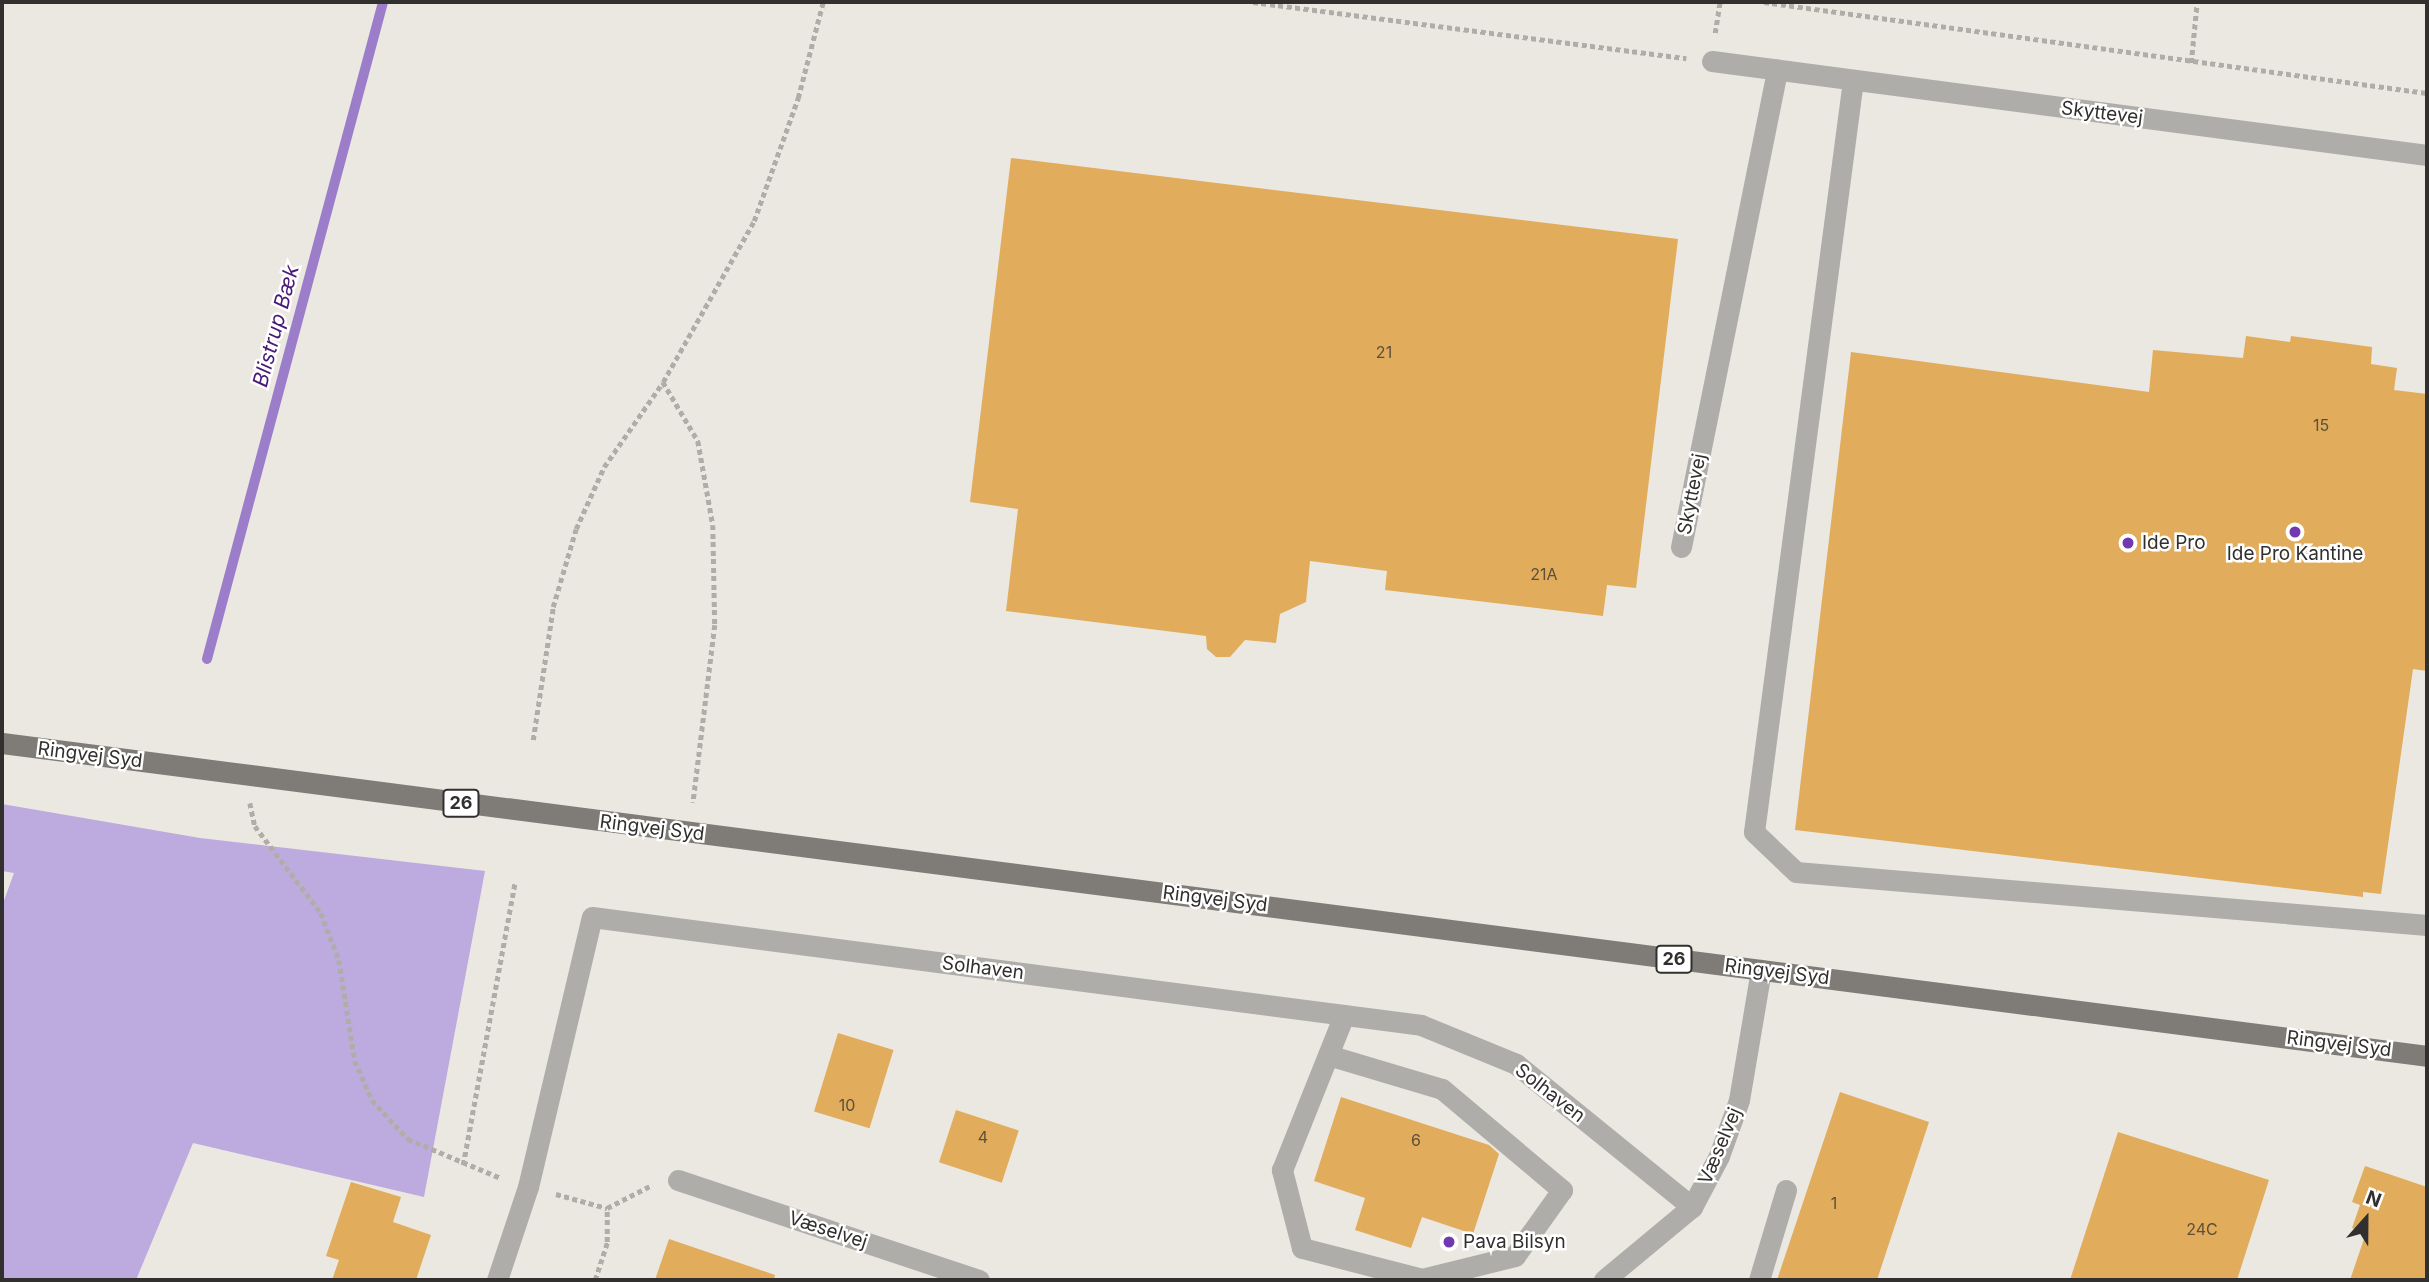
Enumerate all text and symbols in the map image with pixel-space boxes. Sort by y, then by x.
street label: Skyttevej [2060,97,2144,129]
water label: Blistrup Bæk [248,262,304,390]
house number: 21 [1376,342,1392,362]
house number: 15 [2313,415,2329,435]
street label: Skyttevej [1673,452,1711,536]
marker: Ide Pro Kantine [2287,524,2303,540]
place label: Ide Pro [2142,532,2206,554]
marker: Ide Pro [2120,535,2136,551]
place label: Ide Pro Kantine [2227,543,2363,565]
house number: 21A [1530,564,1558,584]
street label: Ringvej Syd [36,737,144,773]
road number: 26 [442,788,480,818]
street label: Ringvej Syd [598,810,706,846]
street label: Ringvej Syd [1161,881,1269,917]
road number: 26 [1655,944,1693,974]
street label: Solhaven [941,952,1025,984]
street label: Ringvej Syd [1723,954,1831,990]
street label: Ringvej Syd [2285,1026,2393,1062]
street label: Solhaven [1511,1059,1589,1127]
house number: 10 [839,1095,855,1115]
street label: Væselvej [1694,1104,1746,1188]
house number: 4 [978,1127,988,1147]
house number: 6 [1411,1130,1421,1150]
north arrow [2331,1184,2401,1254]
text: N [2363,1186,2385,1212]
house number: 1 [1831,1193,1837,1213]
street label: Væselvej [786,1207,870,1253]
house number: 24C [2186,1219,2218,1239]
place label: Pava Bilsyn [1463,1231,1566,1253]
marker: Pava Bilsyn [1441,1234,1457,1250]

